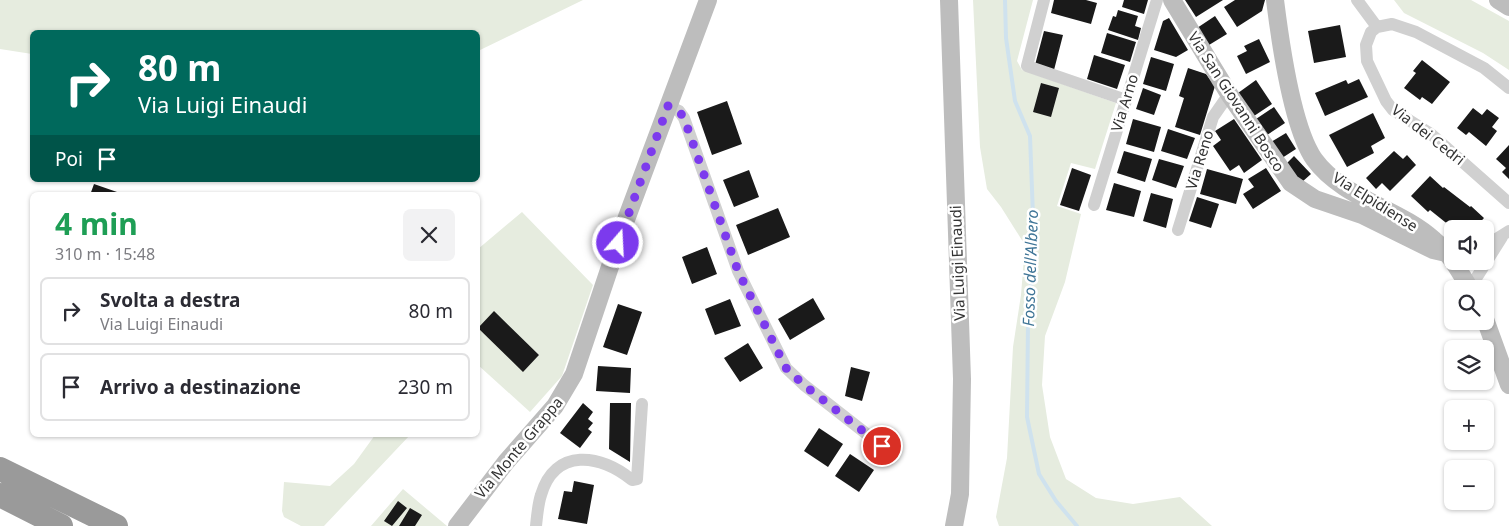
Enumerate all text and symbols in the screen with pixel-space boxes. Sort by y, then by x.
street label: Via San Giovanni Bosco [1184,28,1290,175]
text: 80 m [138,44,221,91]
icon: right [55,50,120,115]
street label: Via Arno [1106,71,1142,134]
text: Via Luigi Einaudi [138,89,307,119]
street label: Via dei Cedri [1388,99,1469,169]
street label: Via Reno [1181,127,1218,192]
icon: arrive [93,145,121,173]
text: Poi [55,146,83,172]
street label: Via Elpidiense [1329,167,1422,235]
text: 4 min [55,203,138,244]
street label: Via Luigi Einaudi [945,205,969,321]
button: close [403,209,455,261]
water label: Fosso dell'Albero [1017,209,1043,327]
position arrow [591,216,643,268]
map controls [1444,220,1494,510]
button: sound [1444,220,1494,270]
text: 310 m · 15:48 [55,243,155,265]
button: search [1444,280,1494,330]
text: Svolta a destra [100,287,240,313]
icon: right [57,297,85,325]
text: 80 m [409,298,453,324]
text: Via Luigi Einaudi [100,313,223,335]
button: layers [1444,340,1494,390]
icon: arrive [57,373,85,401]
text: Arrivo a destinazione [100,374,301,400]
text: 230 m [398,374,453,400]
street label: Via Monte Grappa [470,392,567,502]
button: + [1444,400,1494,450]
pin [861,425,903,467]
icon: arrive [868,432,896,460]
button: − [1444,460,1494,510]

